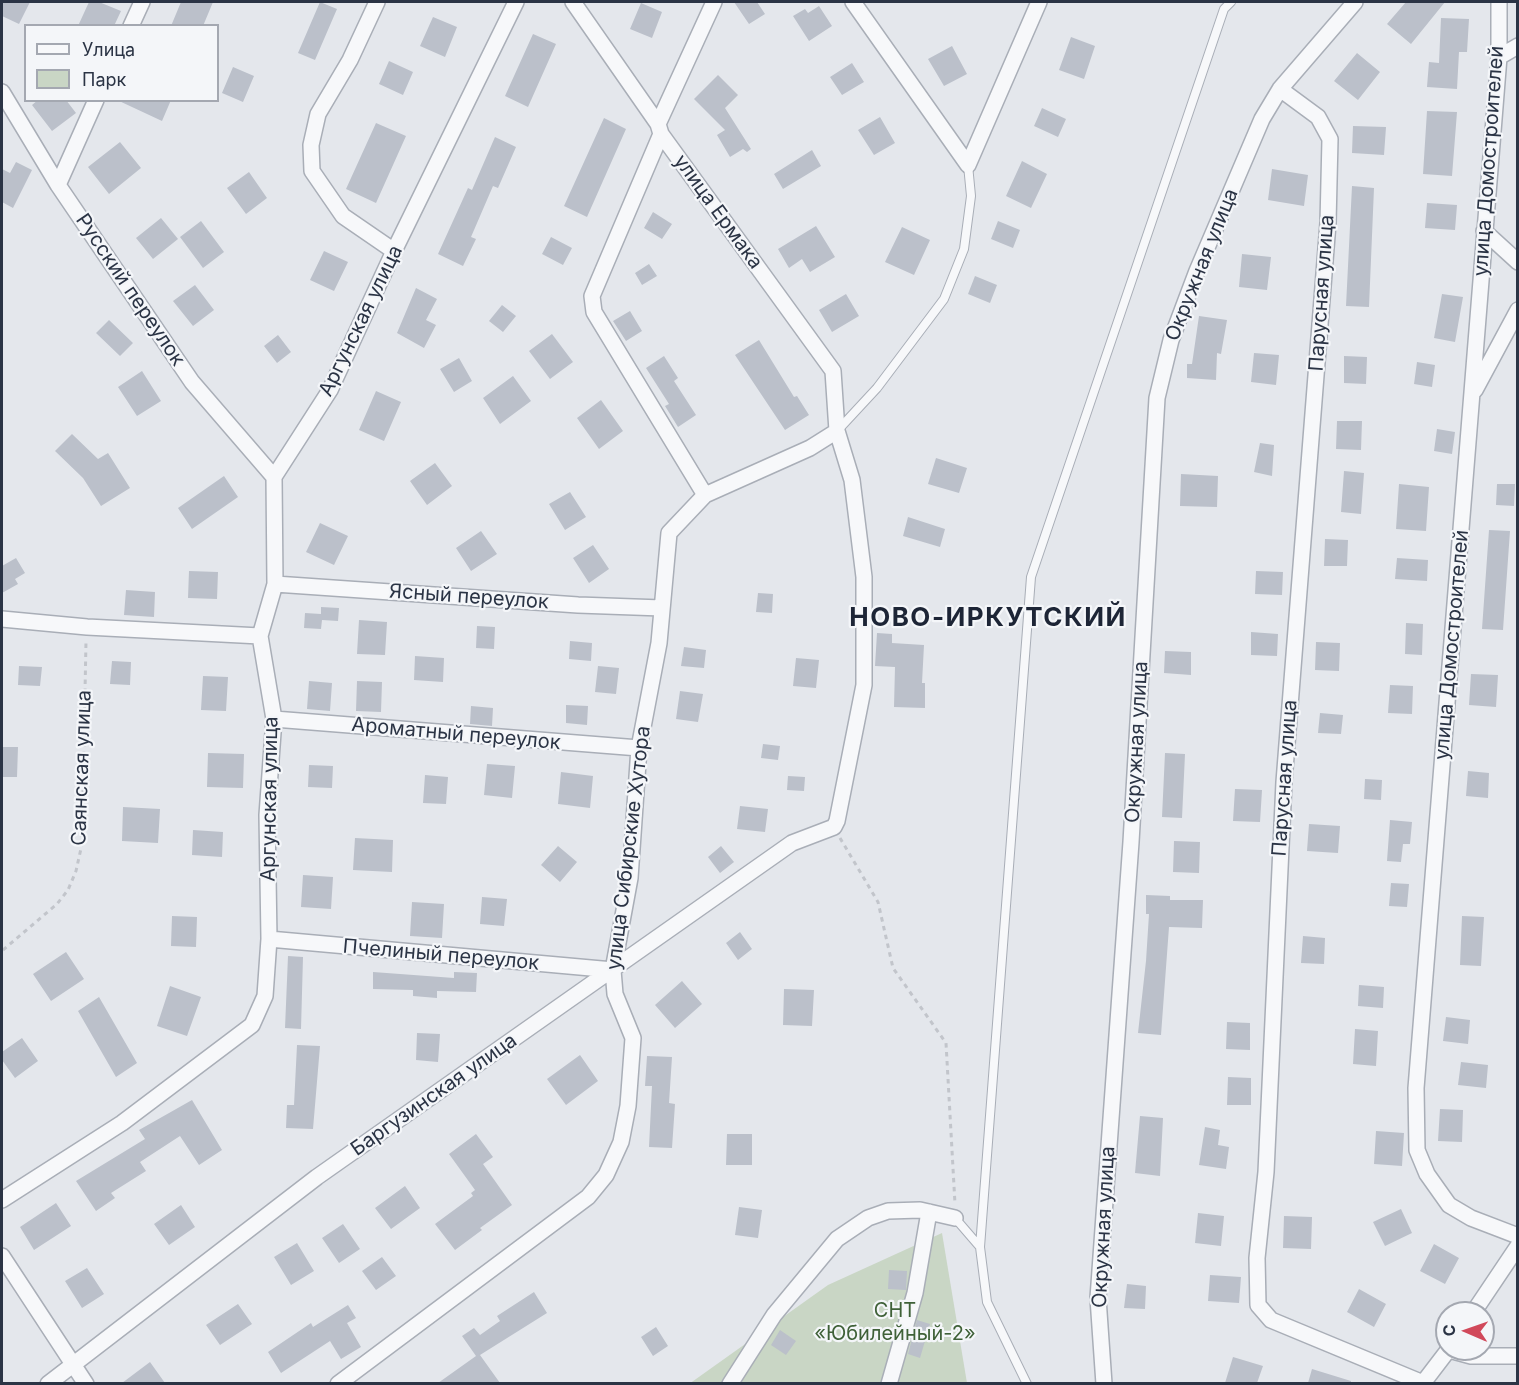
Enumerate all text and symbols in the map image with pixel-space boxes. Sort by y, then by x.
legend [24,24,219,102]
text: Улица [82,39,135,60]
street label: улица Домостроителей [1469,45,1509,277]
text: Парк [82,69,126,90]
street label: улица Ермака [668,150,768,274]
street label: Окружная улица [1161,185,1243,345]
street label: Русский переулок [70,209,190,371]
street label: Парусная улица [1305,214,1339,372]
street label: Аргунская улица [314,242,408,400]
street label: улица Домостроителей [1430,529,1474,761]
street label: Ясный переулок [388,579,550,615]
district label: НОВО-ИРКУТСКИЙ [849,602,1127,634]
street label: Окружная улица [1121,660,1153,824]
street label: Саянская улица [67,690,97,846]
street label: Парусная улица [1268,699,1302,857]
street label: Ароматный переулок [350,713,562,755]
street label: Аргунская улица [257,716,283,882]
street label: улица Сибирские Хутора [602,724,656,972]
street label: Пчелиный переулок [342,934,540,976]
street label: Баргузинская улица [346,1029,522,1161]
street label: Окружная улица [1088,1145,1120,1309]
park label: СНТ «Юбилейный-2» [814,1299,976,1346]
north arrow [1435,1301,1495,1361]
text: С [1439,1324,1459,1337]

